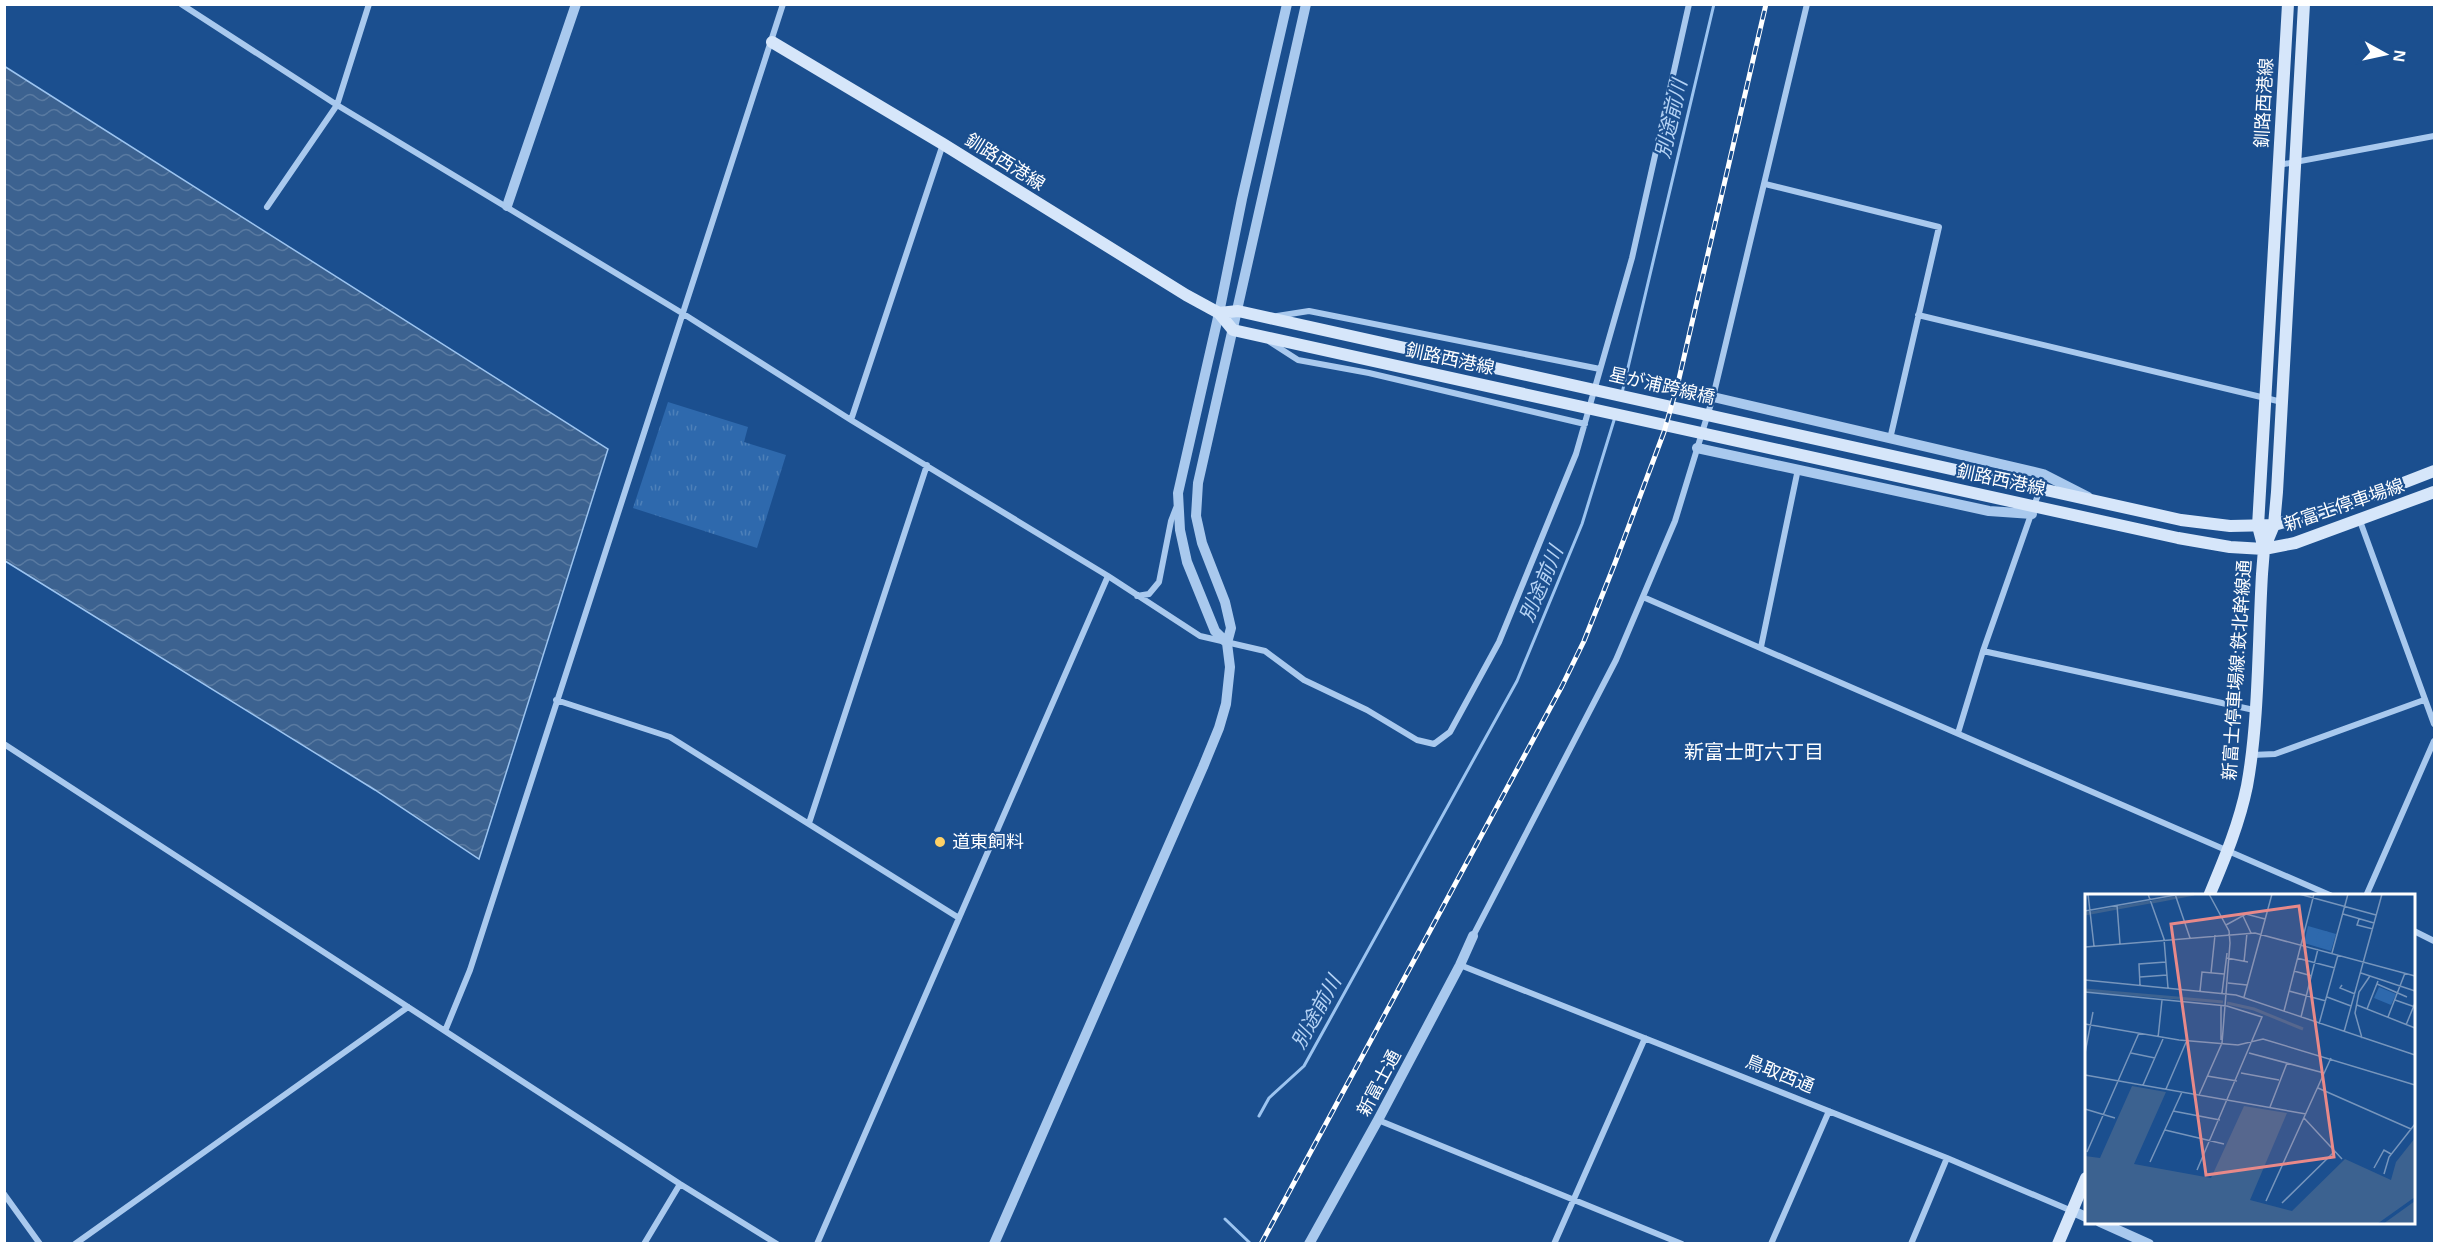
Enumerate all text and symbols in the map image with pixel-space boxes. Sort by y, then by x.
north arrow [2355,24,2415,84]
text: N [2390,49,2409,63]
street label: 釧路西港線 [2252,58,2276,148]
water label: 別途前川 [1651,76,1691,160]
street label: 釧路西港線 [962,130,1048,194]
street label: 釧路西港線 [1404,340,1496,378]
street label: 星が浦跨線橋 [1607,364,1717,408]
street label: 釧路西港線 [1955,461,2047,499]
street label: 新富士停車場線 [2281,475,2407,535]
water label: 別途前川 [1515,541,1568,625]
street label: 新富士停車場線:鉄北幹線通 [2219,559,2255,781]
district label: 新富士町六丁目 [1684,741,1824,763]
place label: 道東飼料 [952,832,1024,852]
marker: 道東飼料 [933,835,947,849]
inset map [2085,894,2415,1224]
water label: 別途前川 [1287,970,1346,1052]
street label: 新富士通 [1353,1047,1405,1119]
street label: 鳥取西通 [1743,1051,1817,1097]

